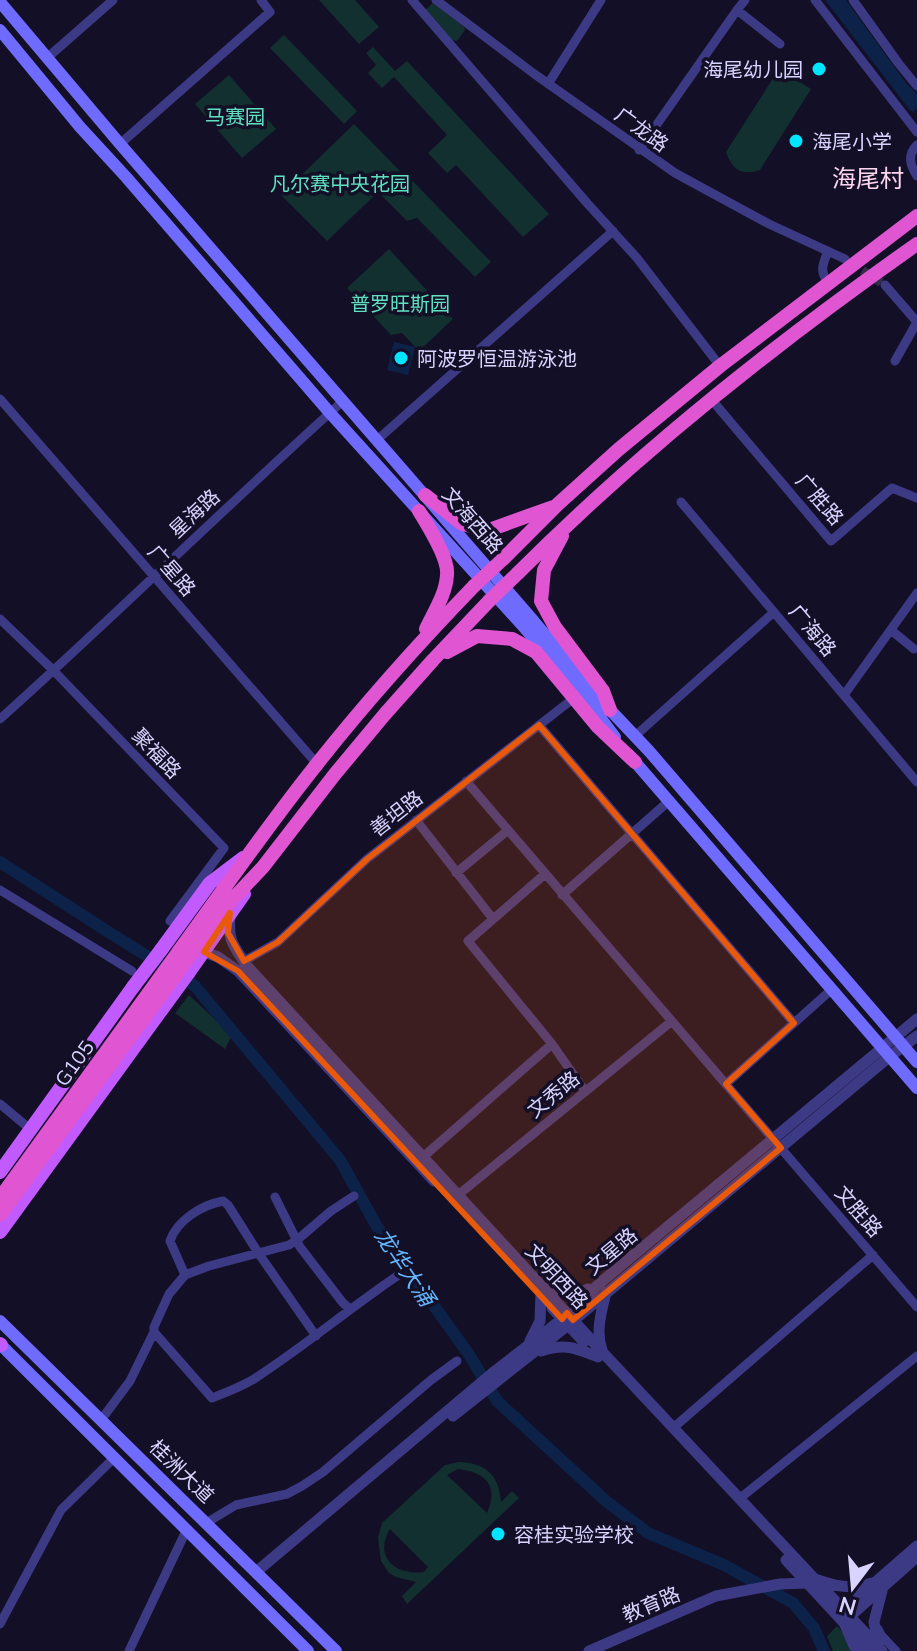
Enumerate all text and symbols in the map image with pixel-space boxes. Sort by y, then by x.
place label: 海尾幼儿园 [703,57,803,82]
marker: 海尾幼儿园 [810,60,828,78]
street label: 广龙路 [610,101,674,157]
park label: 马赛园 [205,104,265,129]
place label: 海尾小学 [812,129,892,154]
marker: 海尾小学 [787,132,805,150]
district label: 海尾村 [832,163,904,193]
park label: 凡尔赛中央花园 [270,171,410,196]
park label: 普罗旺斯园 [350,291,450,316]
place label: 阿波罗恒温游泳池 [417,346,577,371]
marker: 阿波罗恒温游泳池 [392,349,410,367]
street label: 广胜路 [791,468,849,530]
street label: 文海西路 [437,482,509,558]
street label: 星海路 [164,483,224,543]
street label: 广星路 [143,539,201,601]
street label: 广海路 [784,599,842,661]
street label: 聚福路 [127,723,187,783]
street label: 善坦路 [365,785,427,841]
street label: G105 [49,1035,99,1091]
street label: 文秀路 [522,1065,584,1123]
street label: 文胜路 [830,1180,888,1242]
street label: 文星路 [580,1222,642,1280]
water label: 龙华大涌 [369,1223,443,1314]
street label: 文明西路 [521,1238,593,1314]
street label: 桂洲大道 [145,1434,219,1508]
place label: 容桂实验学校 [514,1522,634,1547]
marker: 容桂实验学校 [489,1525,507,1543]
north arrow [813,1547,893,1627]
street label: 教育路 [619,1581,683,1627]
text: N [836,1590,859,1622]

